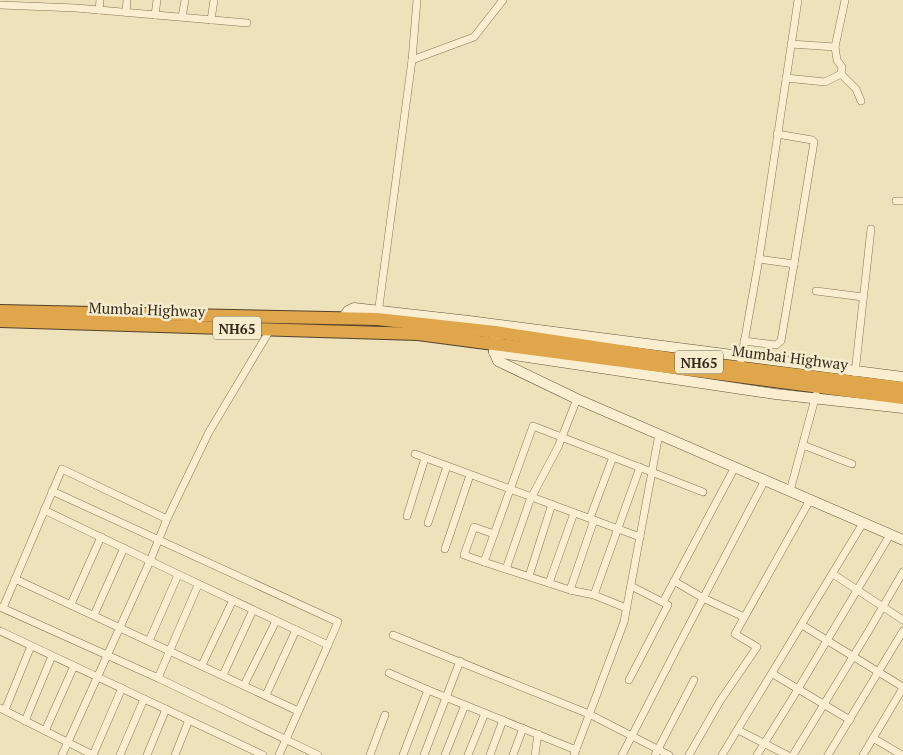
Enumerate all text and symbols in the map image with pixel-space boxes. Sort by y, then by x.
street label: Mumbai Highway [88,297,206,321]
road number: NH65 [213,316,261,339]
street label: Mumbai Highway [731,340,850,374]
road number: NH65 [675,351,723,374]

